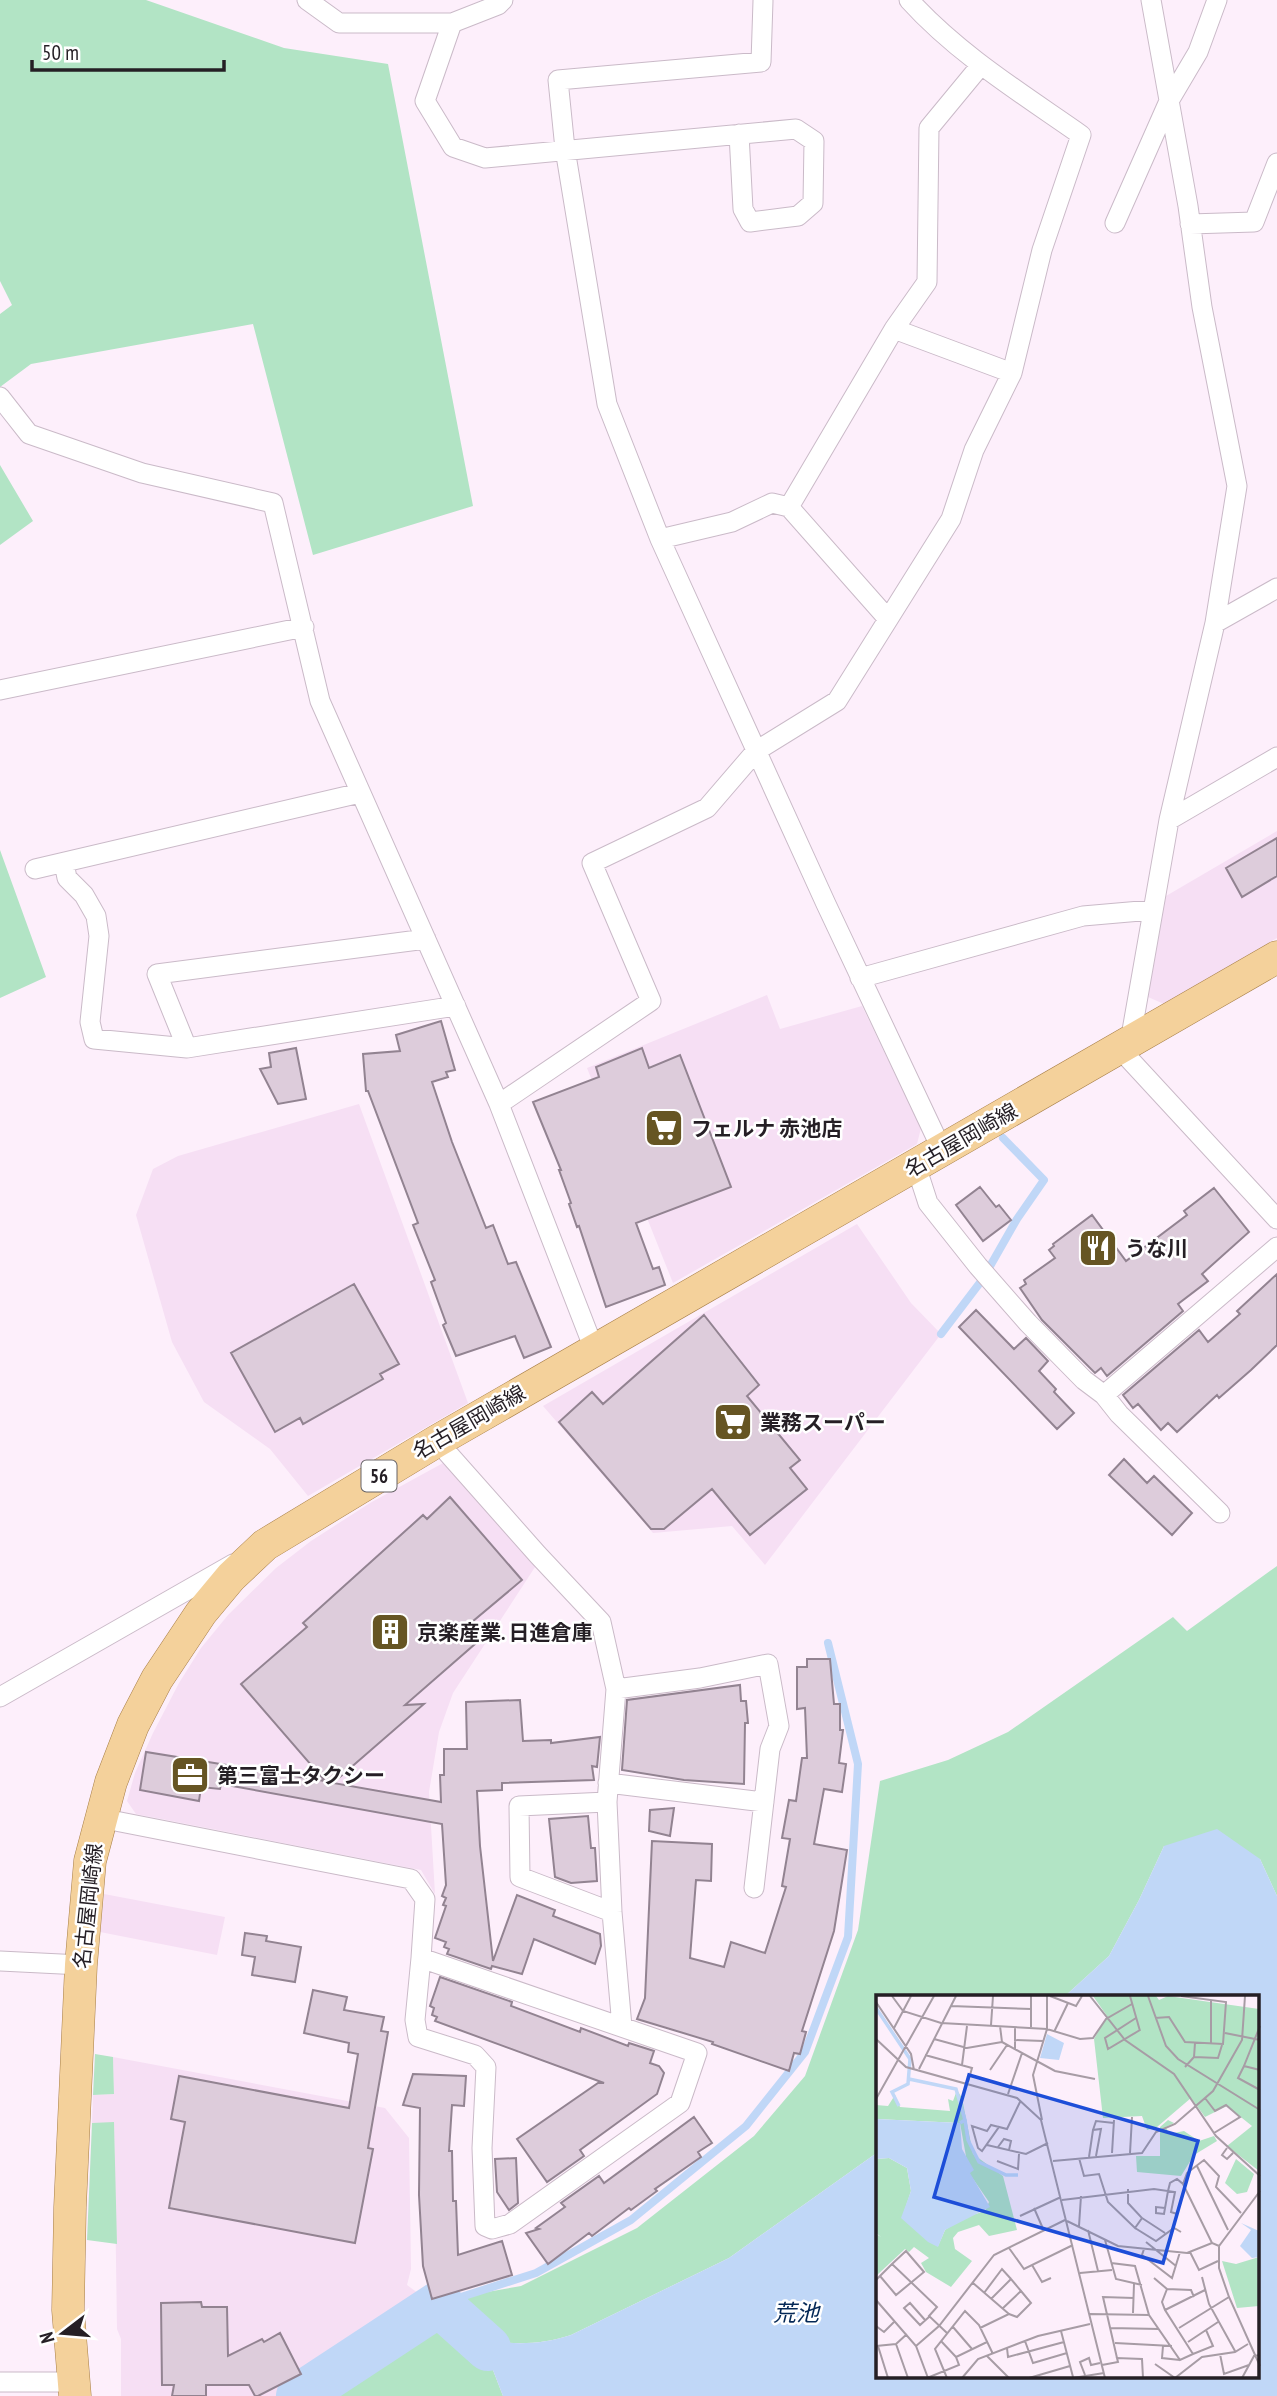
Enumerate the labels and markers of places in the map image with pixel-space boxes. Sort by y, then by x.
supermarket icon: フェルナ 赤池店 [643,1107,685,1149]
place label: フェルナ 赤池店 [691,1115,842,1142]
restaurant icon: うな川 [1077,1227,1119,1269]
place label: うな川 [1125,1235,1188,1262]
supermarket icon: 業務スーパー [712,1401,754,1443]
place label: 業務スーパー [760,1409,886,1436]
building icon: 京楽産業. 日進倉庫 [369,1611,411,1653]
place label: 京楽産業. 日進倉庫 [417,1619,592,1646]
office icon: 第三富士タクシー [169,1754,211,1796]
place label: 第三富士タクシー [217,1762,385,1789]

